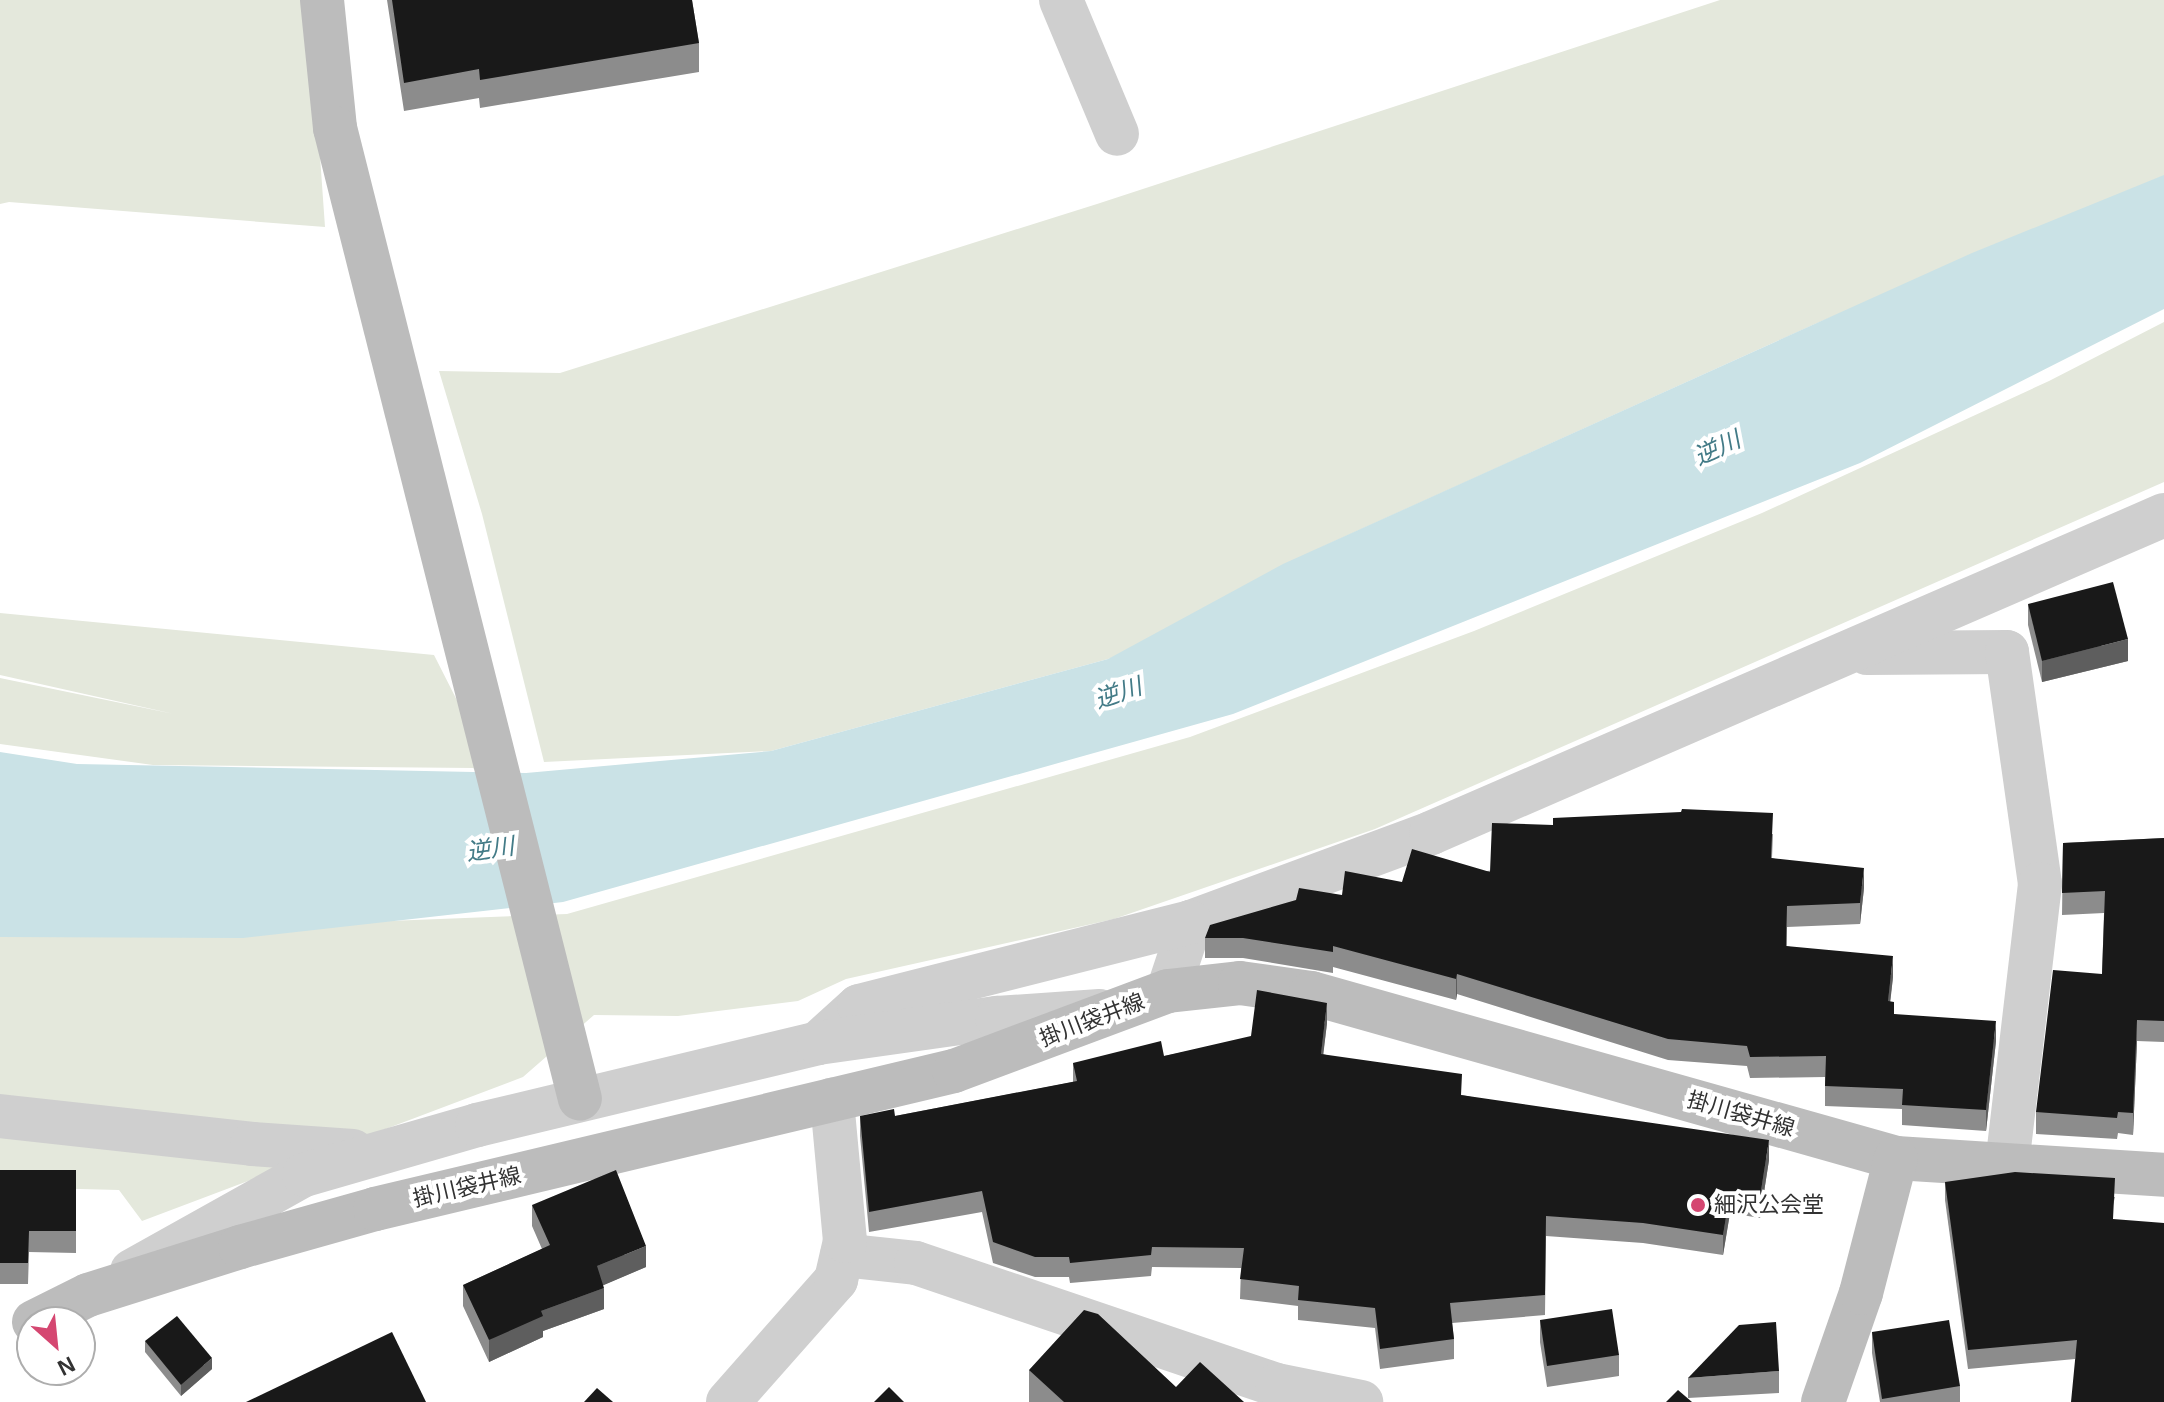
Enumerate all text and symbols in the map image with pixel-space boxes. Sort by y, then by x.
water label: 逆川 [1689,425,1745,471]
water label: 逆川 [1091,672,1145,714]
water label: 逆川 [464,831,516,867]
street label: 掛川袋井線 [1036,988,1148,1052]
street label: 掛川袋井線 [1684,1086,1798,1142]
street label: 掛川袋井線 [410,1162,524,1212]
place label: 細沢公会堂 [1714,1192,1824,1218]
marker: 細沢公会堂 [1689,1196,1707,1214]
north arrow [16,1306,96,1386]
text: N [53,1351,79,1381]

